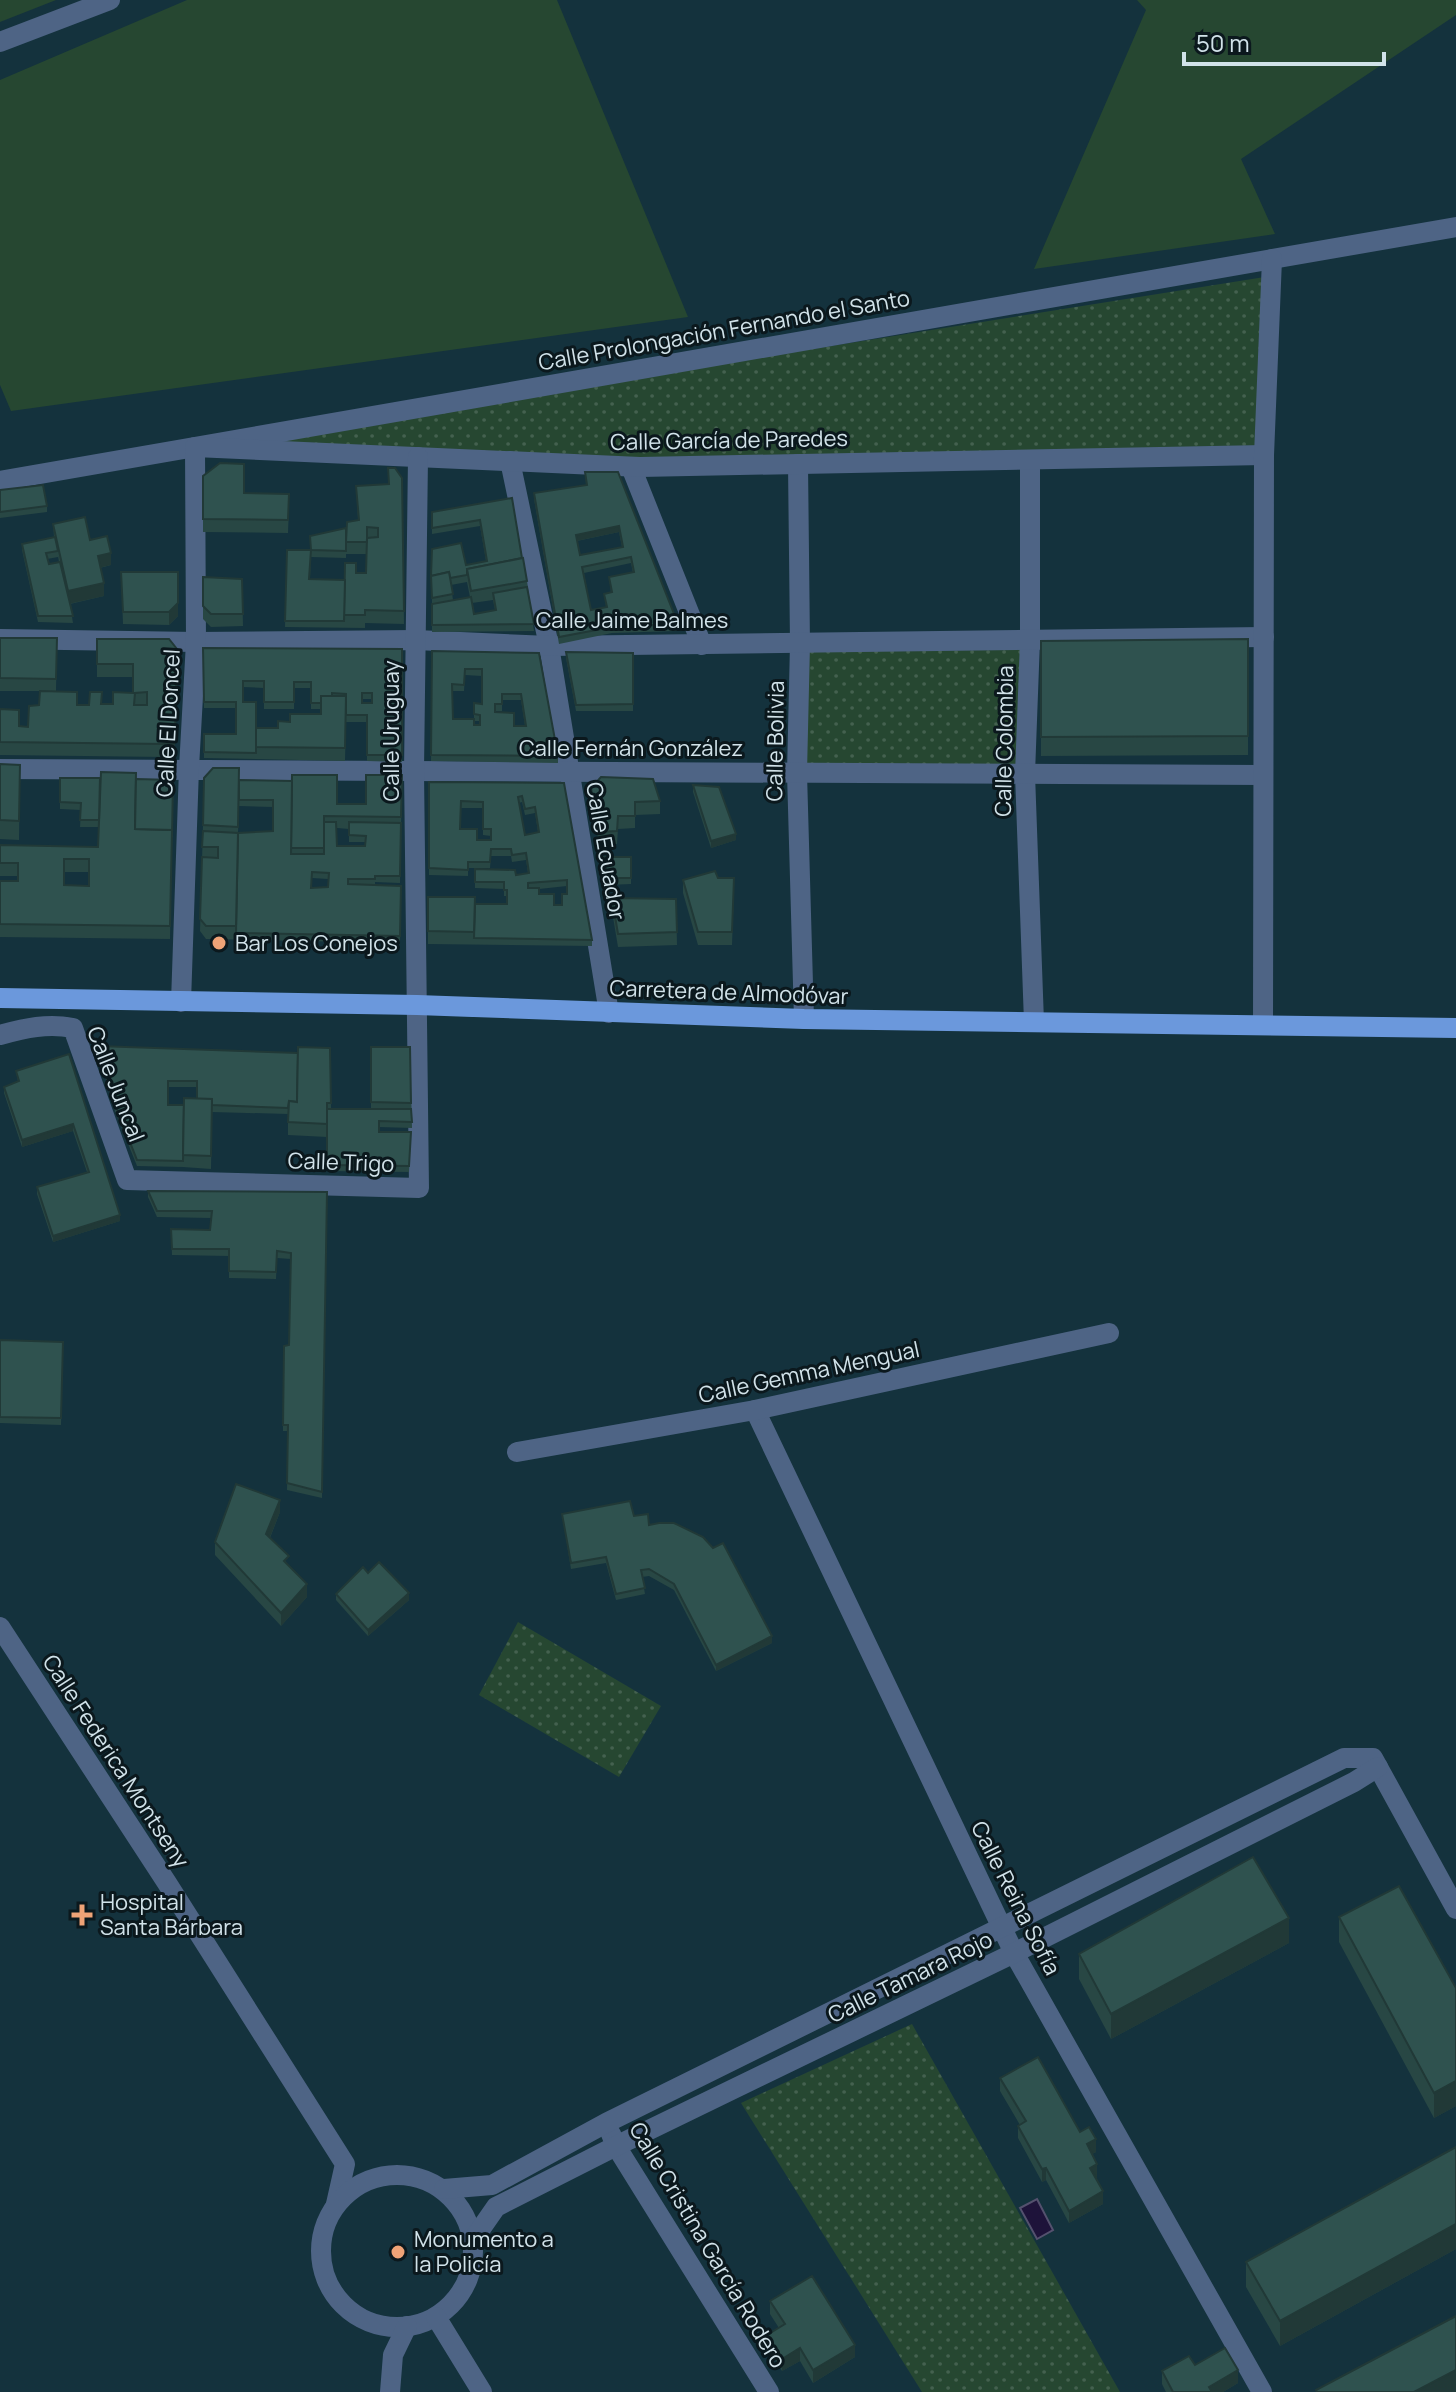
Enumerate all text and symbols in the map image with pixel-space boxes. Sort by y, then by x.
scale bar [1184,16,1384,66]
text: 50 m [1196,26,1250,59]
street label: Calle Prolongación Fernando el Santo [536,283,912,377]
street label: Calle García de Paredes [610,423,848,457]
street label: Calle Jaime Balmes [536,605,728,635]
street label: Calle El Doncel [149,648,187,798]
street label: Calle Uruguay [376,660,406,802]
street label: Calle Colombia [988,665,1020,817]
street label: Calle Bolivia [759,680,791,802]
street label: Calle Fernán González [519,733,743,763]
street label: Calle Ecuador [579,780,633,922]
place label: Bar Los Conejos [235,928,398,958]
marker: Bar Los Conejos [210,934,228,952]
street label: Carretera de Almodóvar [609,973,849,1011]
street label: Calle Juncal [80,1022,152,1146]
street label: Calle Trigo [287,1145,395,1179]
street label: Calle Gemma Mengual [696,1334,922,1410]
street label: Calle Federica Montseny [36,1649,196,1874]
street label: Calle Reina Sofía [964,1816,1068,1980]
place label: Hospital Santa Bárbara [100,1887,243,1942]
marker: Hospital Santa Bárbara [71,1904,93,1926]
street label: Calle Tamara Rojo [823,1924,997,2030]
street label: Calle Cristina García Rodero [623,2116,793,2374]
place label: Monumento a la Policía [414,2224,554,2279]
marker: Monumento a la Policía [389,2243,407,2261]

